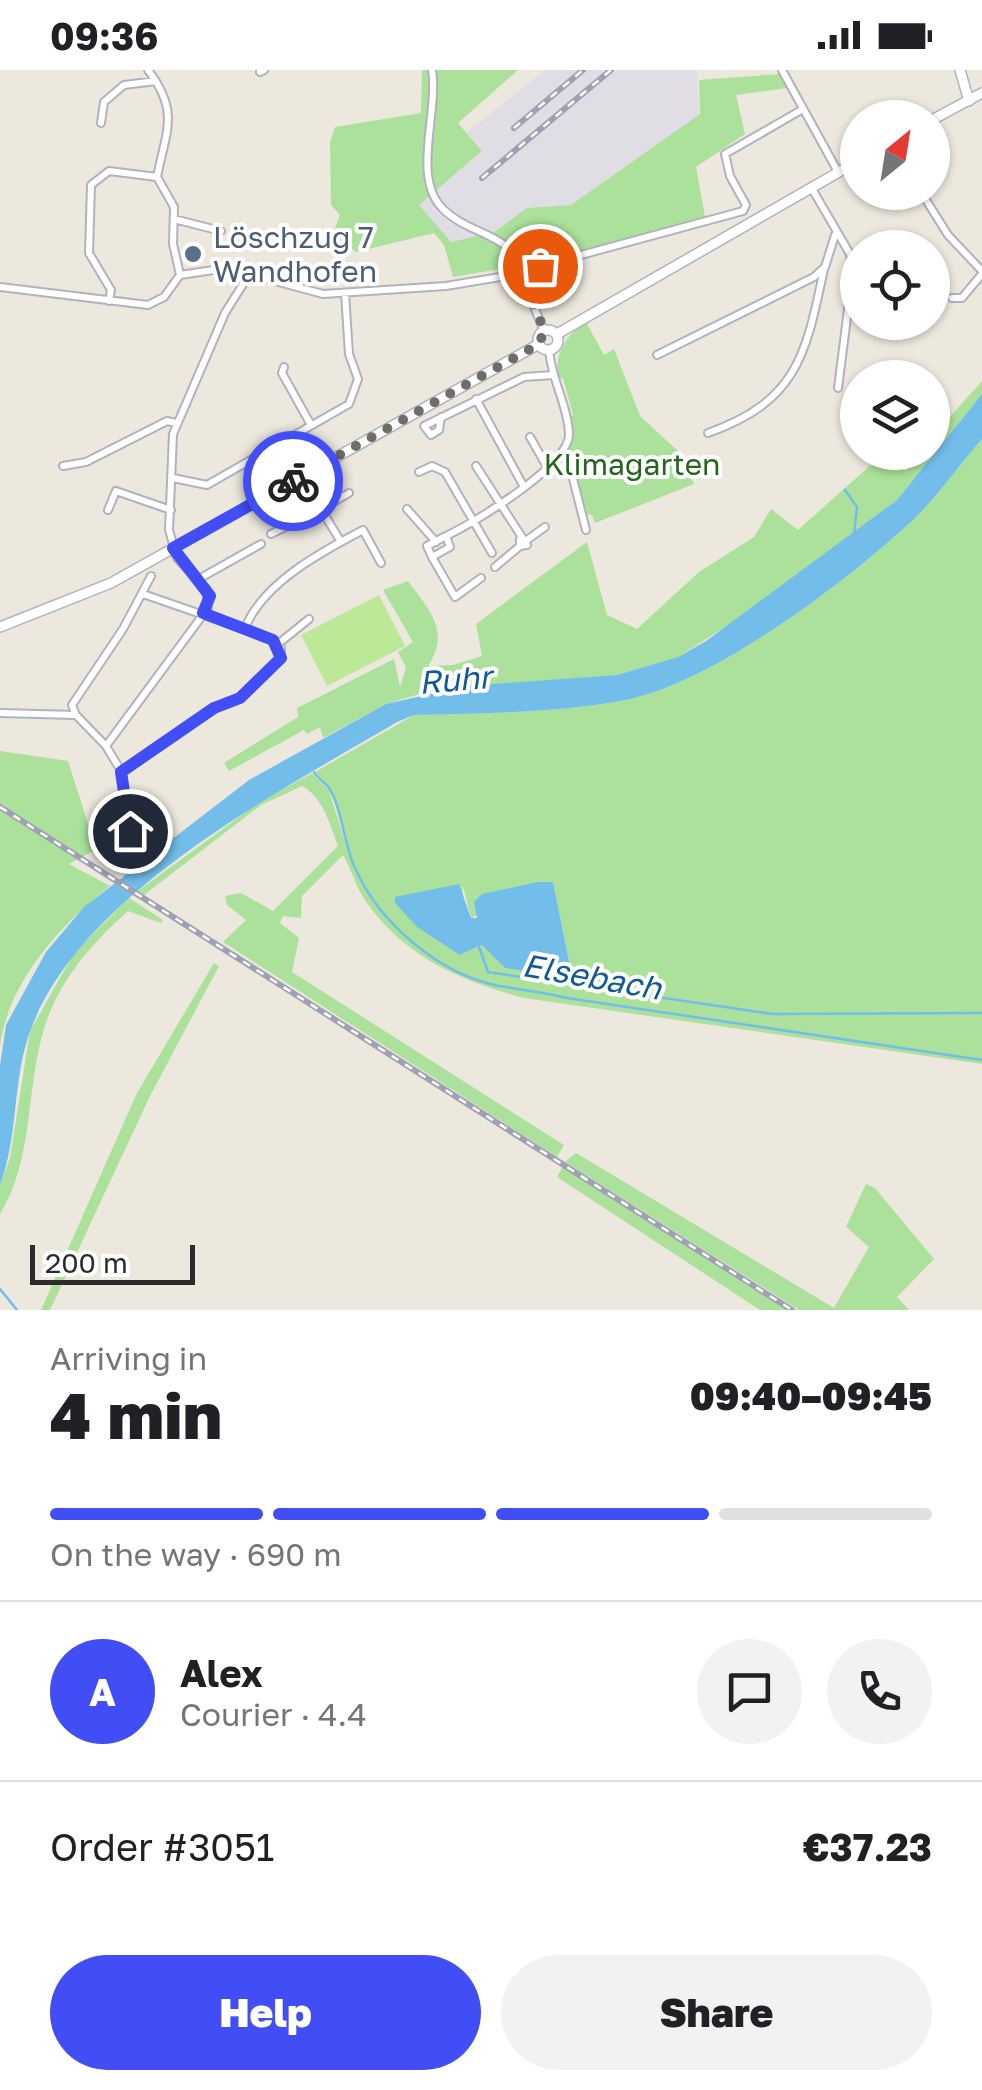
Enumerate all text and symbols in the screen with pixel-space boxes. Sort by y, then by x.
text: 09:36 [50,13,158,58]
north arrow [840,100,950,210]
map controls [840,100,950,470]
place label: Löschzug 7 Wandhofen [213,219,377,289]
pin [498,224,583,309]
button: locate [840,230,950,340]
icon: bag [513,239,568,294]
marker: Löschzug 7 Wandhofen [182,243,204,265]
button: layers [840,360,950,470]
courier [243,431,343,531]
park label: Klimagarten [543,446,721,482]
icon: bike [266,454,321,509]
water label: Ruhr [417,657,497,701]
pin [88,789,173,874]
icon: home [103,804,158,859]
water label: Elsebach [520,945,666,1007]
scale bar [30,1240,195,1284]
text: 200 m [45,1246,128,1279]
text: Arriving in [50,1339,207,1377]
text: 09:40–09:45 [690,1373,932,1418]
text: 4 min [50,1375,222,1453]
text: On the way · 690 m [50,1535,342,1573]
button: chat [697,1639,802,1744]
button: phone [827,1639,932,1744]
text: Alex [180,1650,263,1695]
text: A [89,1669,116,1714]
text: Courier · 4.4 [180,1695,367,1733]
text: Order #3051 [50,1824,274,1869]
text: €37.23 [803,1824,932,1869]
button: Help [50,1955,481,2070]
button: Share [501,1955,932,2070]

